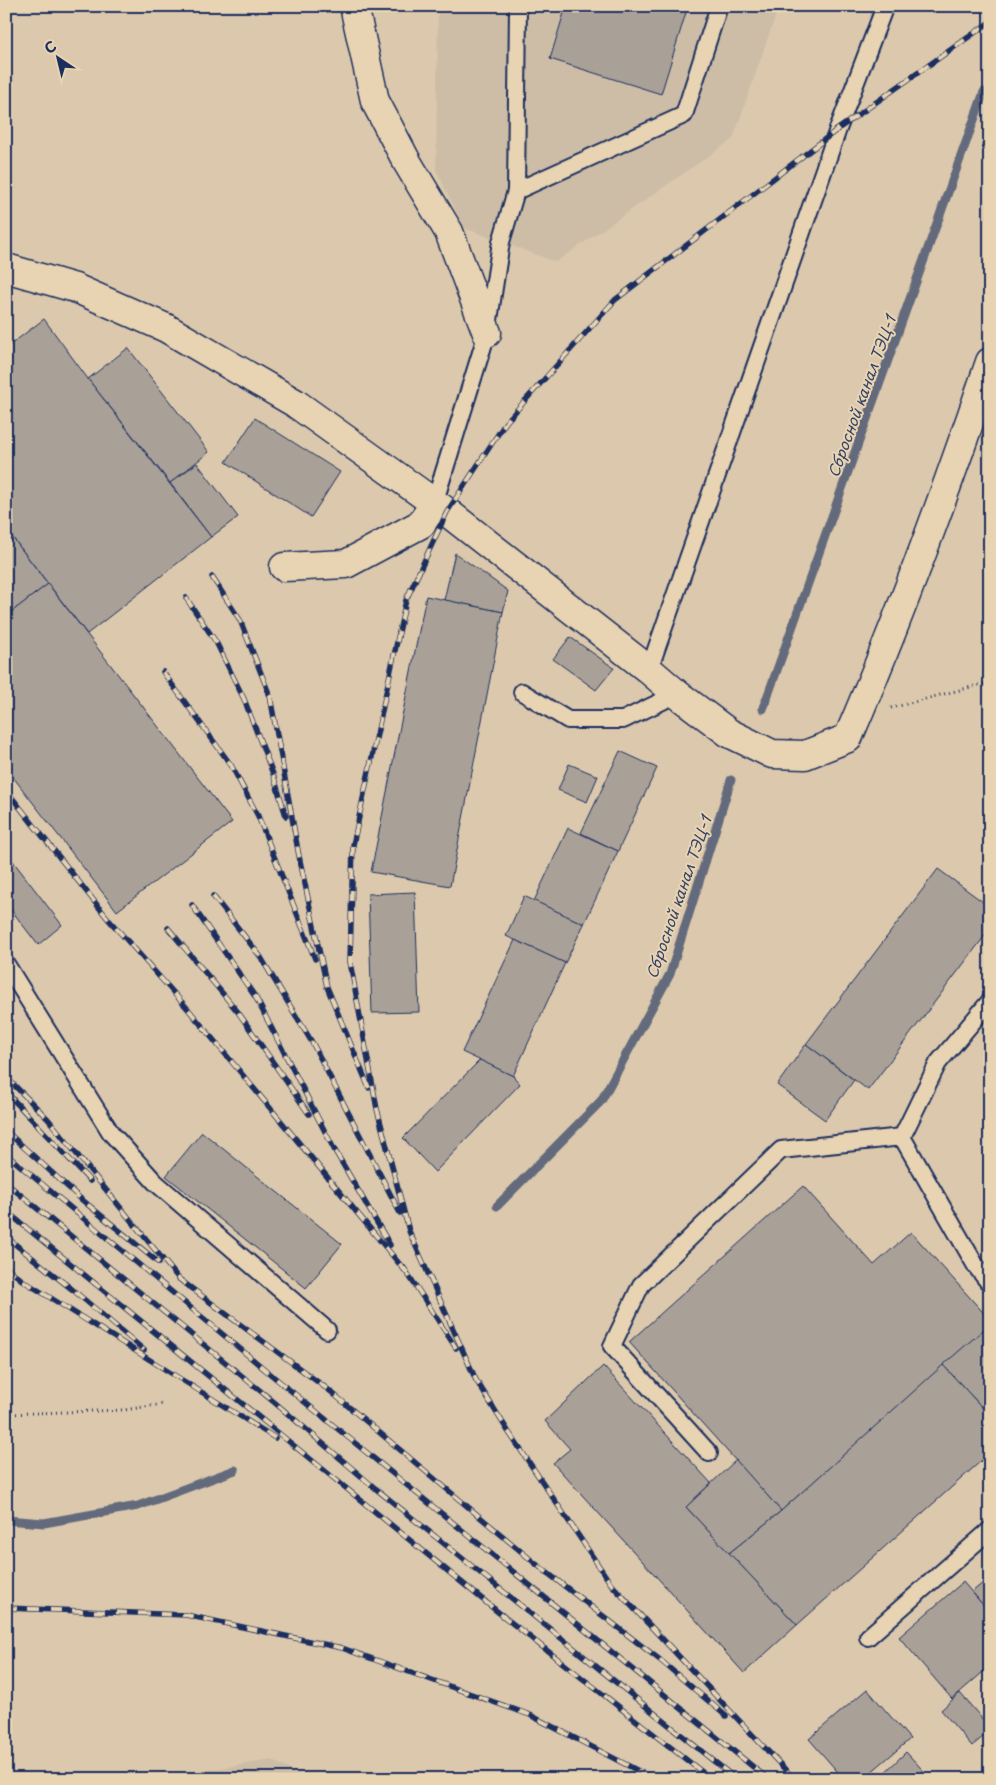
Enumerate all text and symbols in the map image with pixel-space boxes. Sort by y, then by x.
north arrow [32,32,82,82]
text: С [40,35,61,59]
water label: Сбросной канал ТЭЦ-1 [821,310,902,480]
water label: Сбросной канал ТЭЦ-1 [639,810,717,981]

